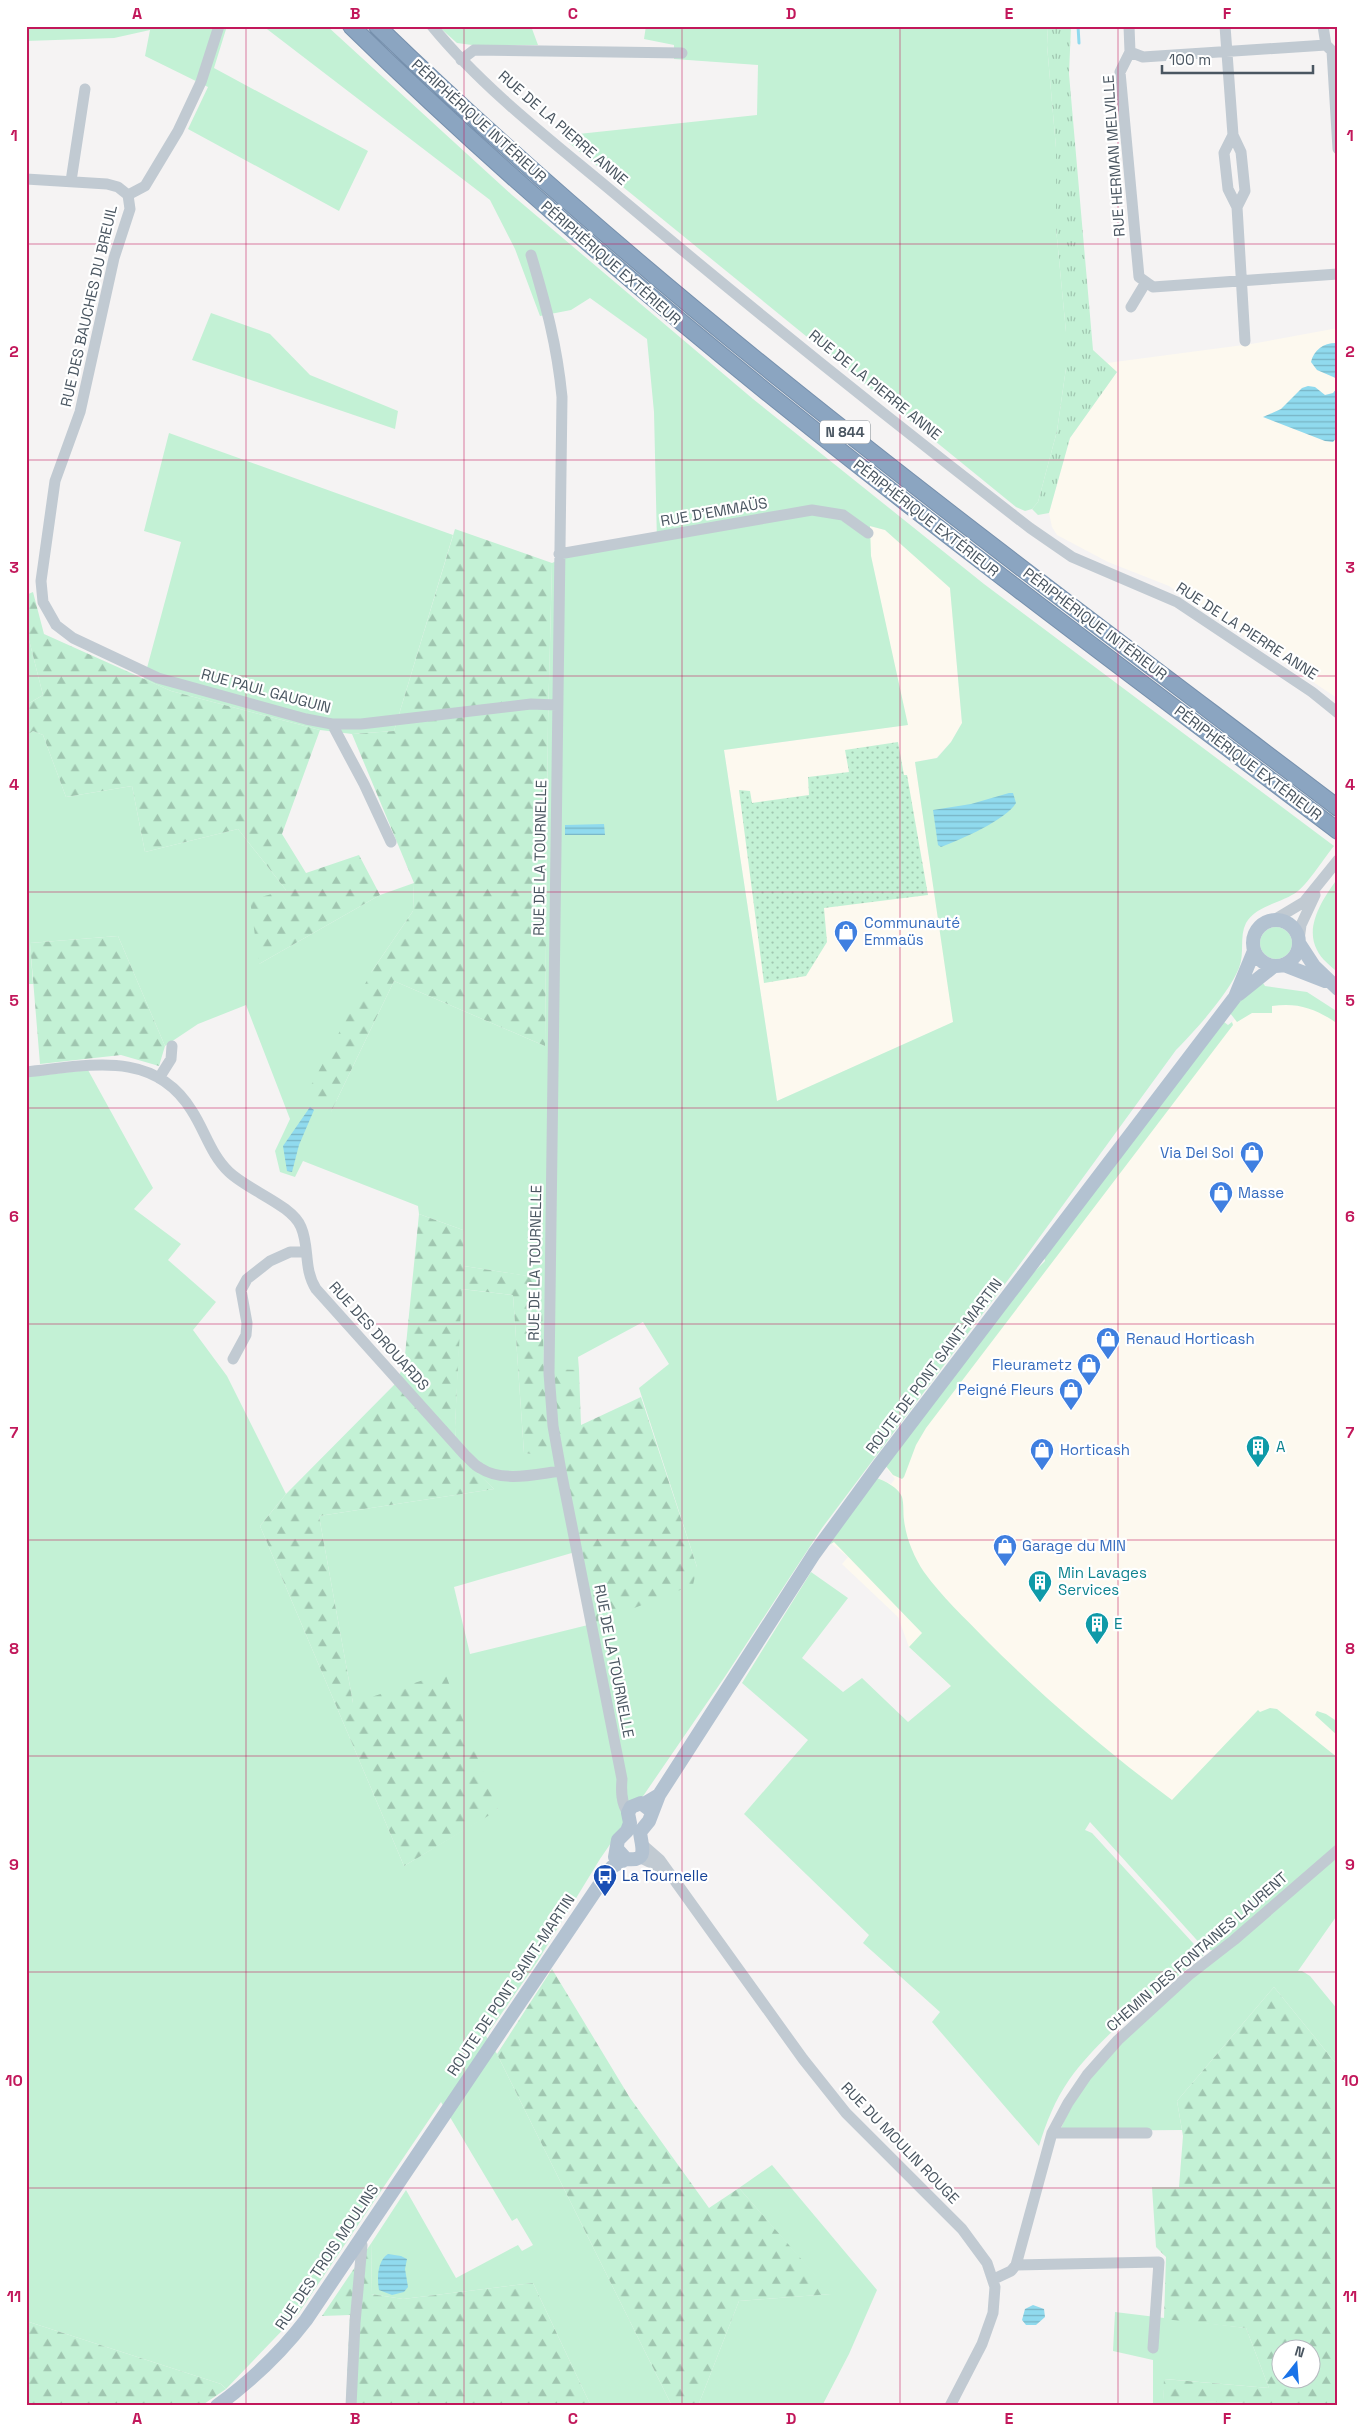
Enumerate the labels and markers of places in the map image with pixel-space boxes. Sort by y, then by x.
place label: Communauté Emmaüs [864,913,960,949]
shop icon: Communauté Emmaüs [833,919,859,953]
shop icon: Via Del Sol [1239,1140,1265,1174]
place label: Via Del Sol [1160,1143,1234,1162]
shop icon: Masse [1208,1180,1234,1214]
place label: Masse [1238,1183,1284,1202]
shop icon: Renaud Horticash [1095,1326,1121,1360]
place label: Renaud Horticash [1126,1329,1255,1348]
shop icon: Fleurametz [1076,1352,1102,1386]
place label: Fleurametz [992,1355,1072,1374]
shop icon: Peigné Fleurs [1058,1377,1084,1411]
place label: Peigné Fleurs [958,1380,1054,1399]
building icon: A [1245,1434,1271,1468]
shop icon: Horticash [1029,1437,1055,1471]
place label: A [1276,1437,1286,1456]
place label: Horticash [1060,1440,1130,1459]
shop icon: Garage du MIN [992,1533,1018,1567]
place label: Garage du MIN [1022,1536,1126,1555]
place label: Min Lavages Services [1058,1563,1147,1599]
building icon: Min Lavages Services [1027,1569,1053,1603]
building icon: E [1084,1611,1110,1645]
place label: E [1114,1614,1122,1633]
bus stop icon: La Tournelle [592,1863,618,1897]
place label: La Tournelle [622,1866,708,1885]

